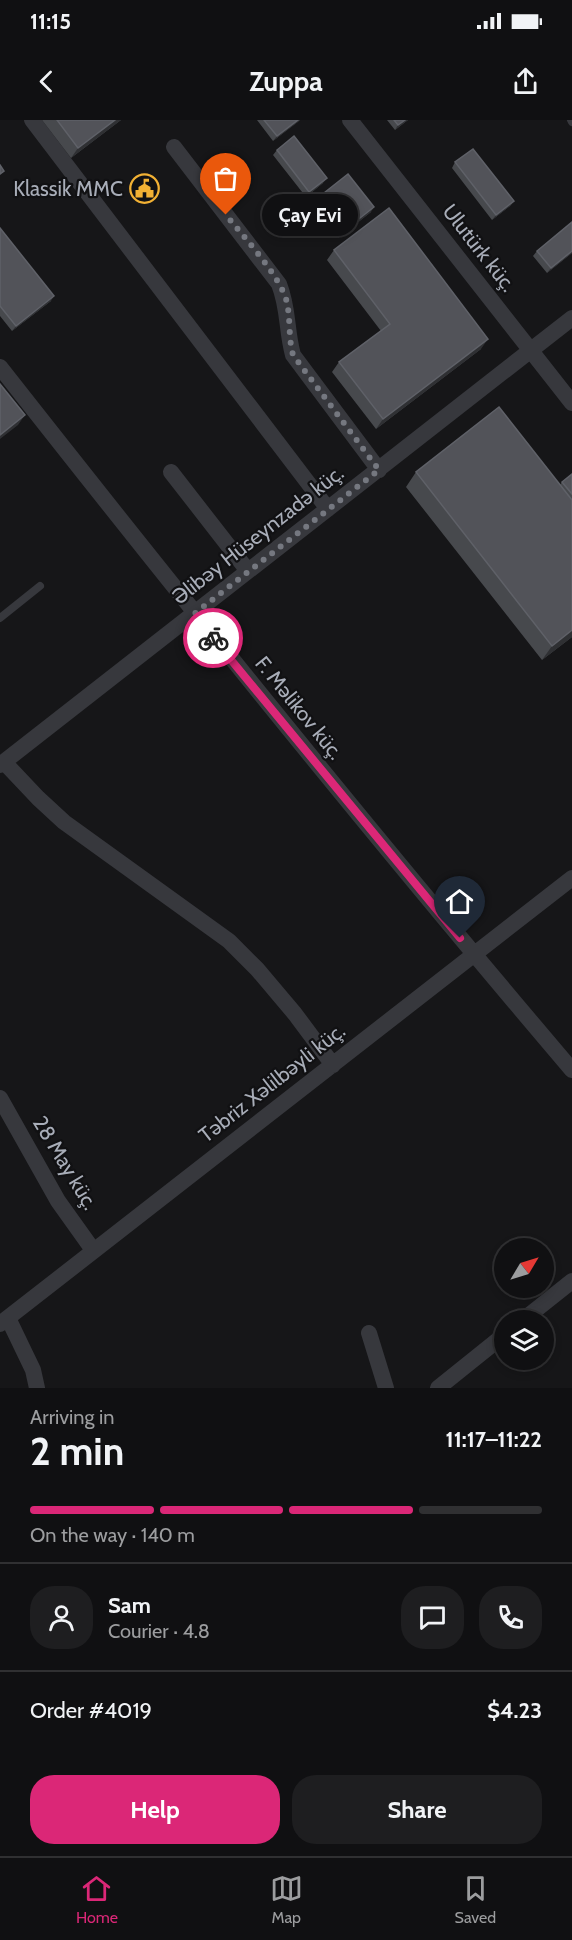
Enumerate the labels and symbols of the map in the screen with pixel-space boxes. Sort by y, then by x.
pin [200,153,251,215]
public building icon: Klassik MMC [128,173,160,205]
place label: Klassik MMC [13,176,123,201]
callout: Çay Evi [262,194,358,236]
street label: Ulutürk küç. [438,199,521,296]
street label: Əlibəy Hüseynzadə küç. [167,460,348,609]
courier [183,608,243,668]
street label: F. Məlikov küç. [250,651,349,764]
pin [434,876,485,938]
street label: Təbriz Xəlilbəyli küç. [194,1018,350,1147]
street label: 28 May küç. [28,1111,103,1214]
north arrow [494,1238,554,1298]

